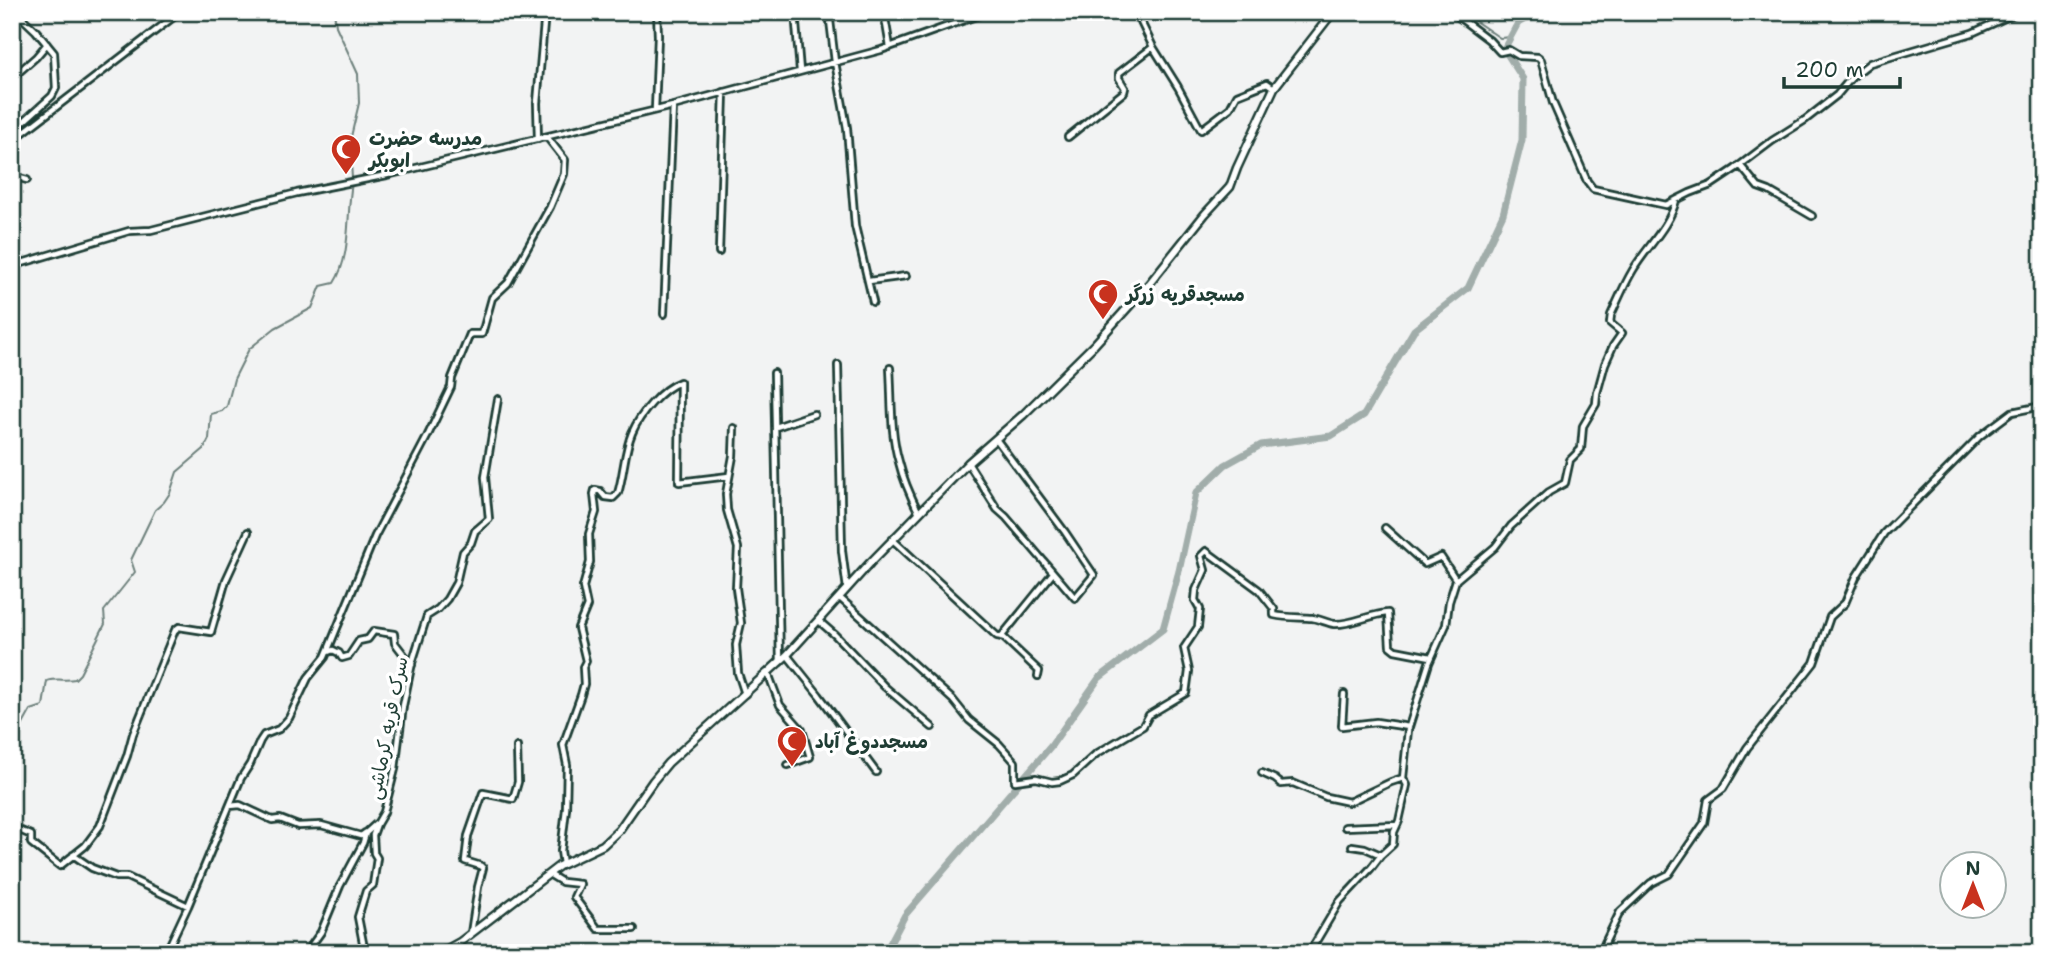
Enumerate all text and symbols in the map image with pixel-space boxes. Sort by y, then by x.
scale bar [1784,46,1900,90]
text: 200 m [1795,56,1864,84]
place label: مدرسه حضرت ابوبکر [367,126,482,173]
mosque icon: مدرسه حضرت ابوبکر [329,132,363,176]
mosque icon: مسجدقریه زرگر [1086,277,1120,321]
place label: مسجدقریه زرگر [1124,282,1245,307]
street label: سرک قریه کرماشی [361,655,414,802]
mosque icon: مسجددوغ آباد [775,724,809,768]
place label: مسجددوغ آباد [815,729,928,755]
north arrow [1938,850,2008,920]
text: N [1965,856,1981,881]

